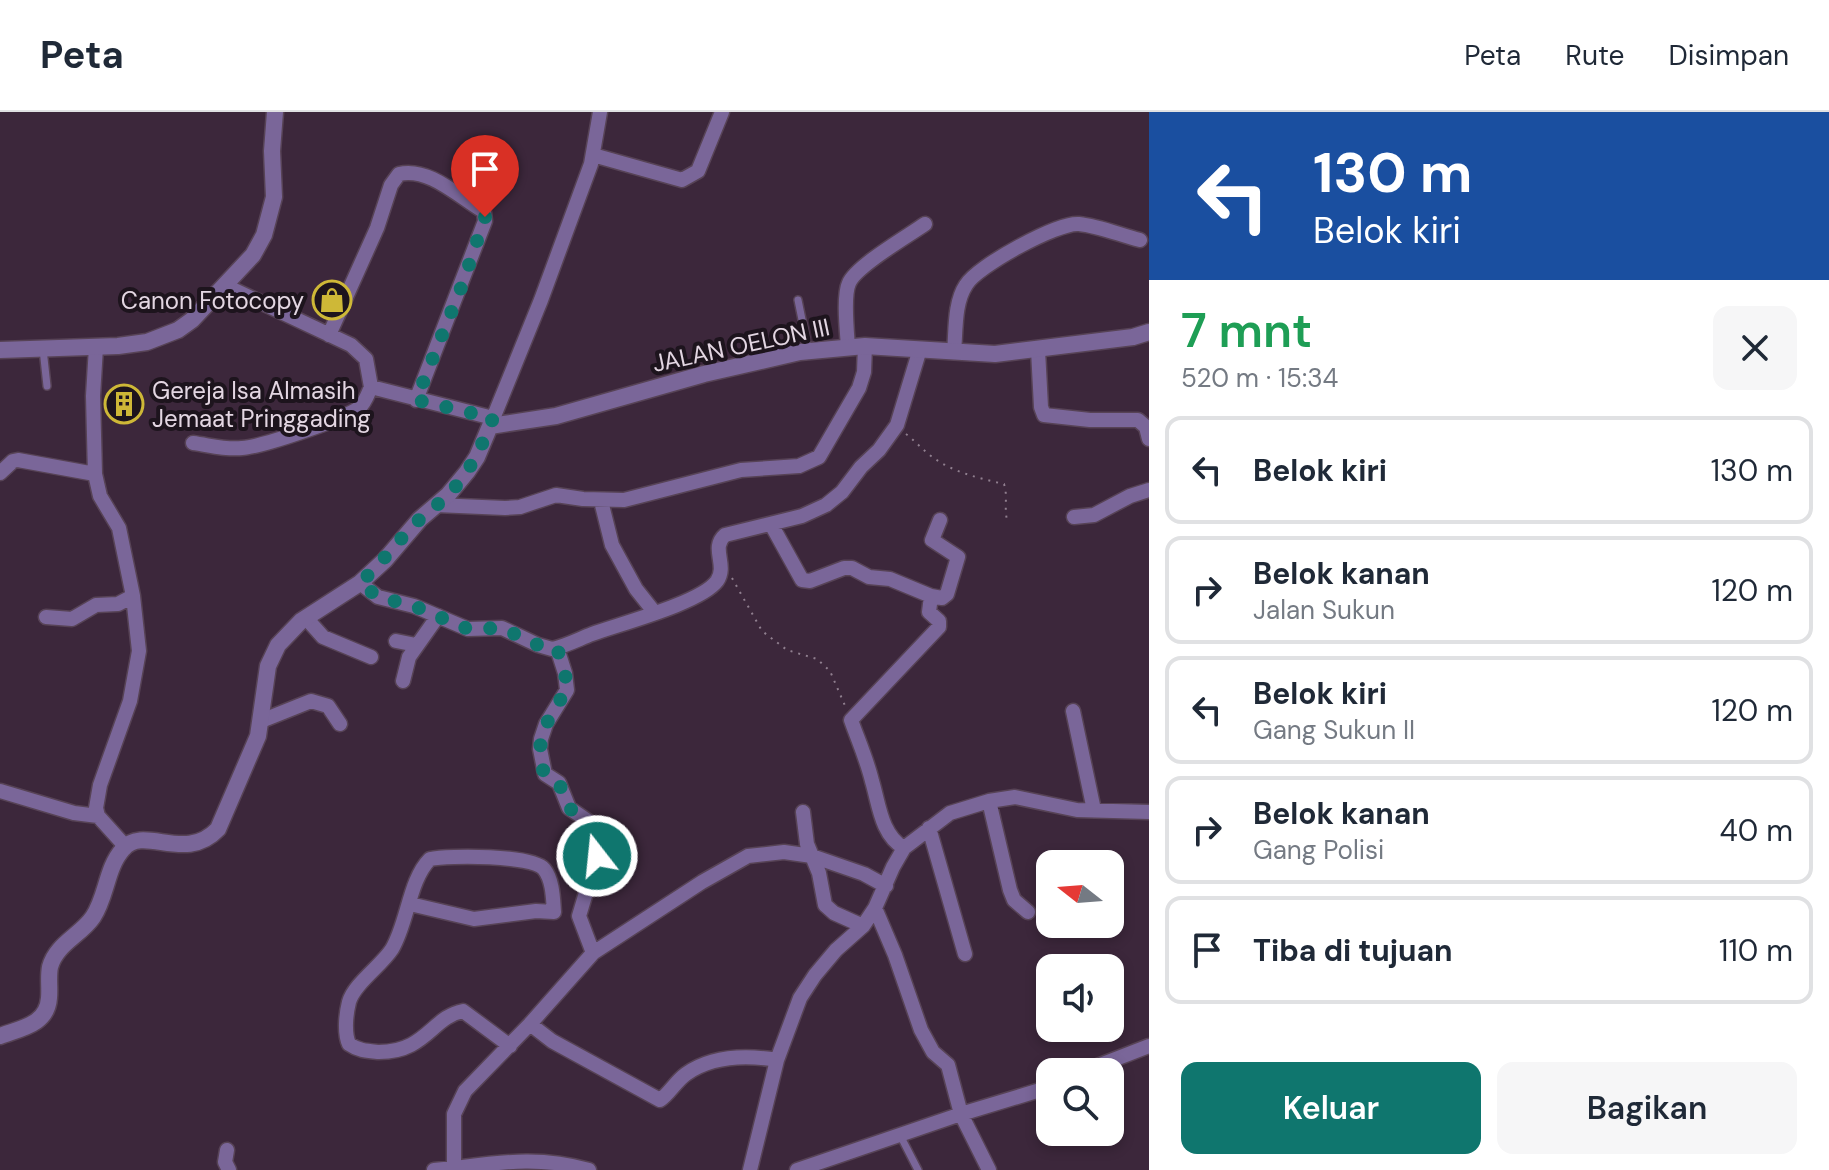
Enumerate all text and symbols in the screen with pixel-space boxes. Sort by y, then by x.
text: Peta [40,30,124,80]
text: Peta [1464,37,1521,74]
text: Rute [1565,37,1624,74]
text: Disimpan [1668,37,1789,74]
pin [451,135,519,217]
text: 130 m [1313,136,1472,209]
icon: left [1181,144,1285,248]
icon: arrive [463,147,507,191]
text: Belok kiri [1313,207,1461,254]
shop icon: Canon Fotocopy [311,279,353,321]
place label: Canon Fotocopy [121,285,304,316]
text: 7 mnt [1181,299,1312,362]
button: close [1713,306,1797,390]
street label: JALAN OELON III [650,311,832,379]
text: 520 m · 15:34 [1181,361,1338,395]
place label: Gereja Isa Almasih Jemaat Pringgading [152,375,371,434]
building icon: Gereja Isa Almasih Jemaat Pringgading [103,383,145,425]
icon: left [1185,448,1229,492]
text: Belok kiri [1253,451,1387,490]
text: 130 m [1711,451,1793,490]
text: Belok kanan [1253,554,1430,593]
icon: right [1185,568,1229,612]
text: 120 m [1711,571,1793,610]
text: Jalan Sukun [1253,593,1395,627]
text: Belok kiri [1253,674,1387,713]
icon: left [1185,688,1229,732]
text: 120 m [1711,691,1793,730]
text: Gang Sukun II [1253,713,1415,747]
text: Belok kanan [1253,794,1430,833]
icon: right [1185,808,1229,852]
text: 40 m [1720,811,1793,850]
position arrow [555,814,639,898]
text: Gang Polisi [1253,833,1384,867]
north arrow [1036,850,1124,938]
map controls [1036,850,1124,1146]
icon: arrive [1185,928,1229,972]
text: Tiba di tujuan [1253,931,1453,970]
text: 110 m [1719,931,1793,970]
button: sound [1036,954,1124,1042]
button: search [1036,1058,1124,1146]
button: Keluar [1181,1062,1481,1154]
button: Bagikan [1497,1062,1797,1154]

